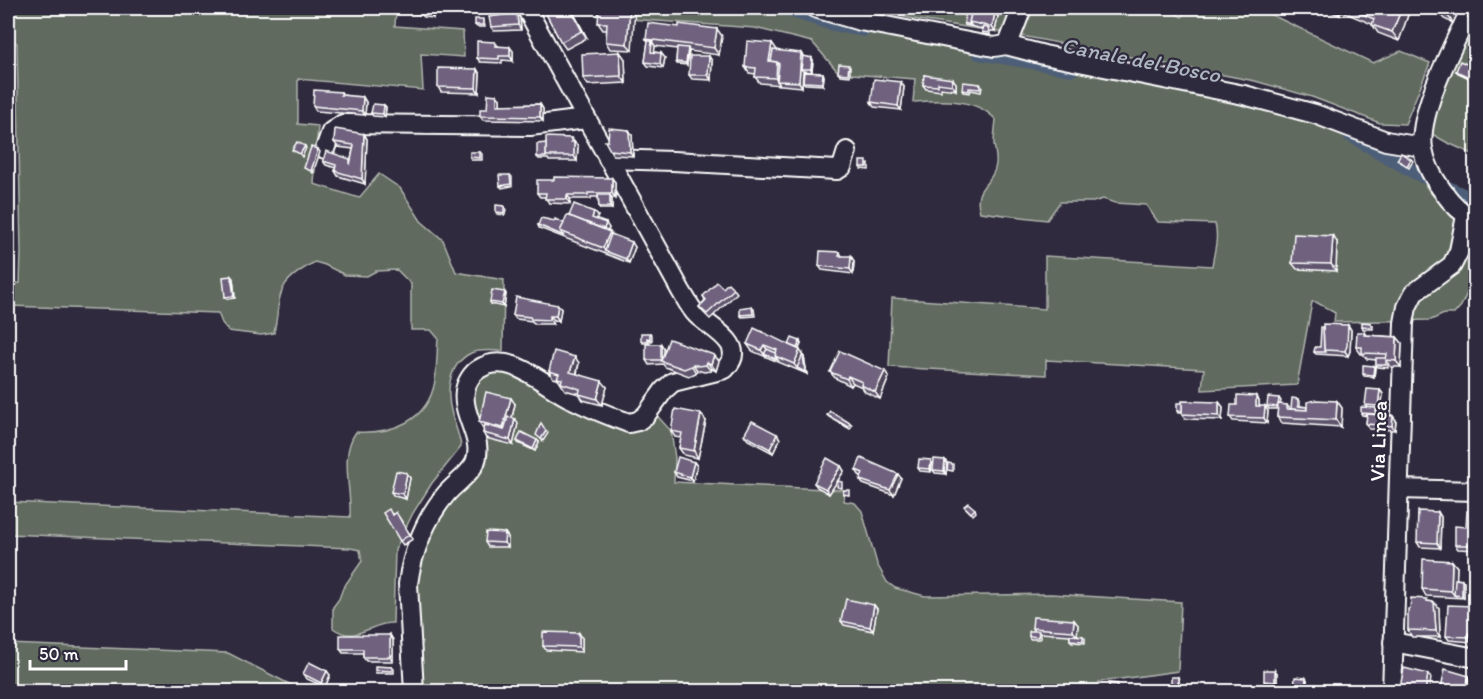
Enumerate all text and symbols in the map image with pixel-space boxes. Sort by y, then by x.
water label: Canale del Bosco [1059,31,1223,89]
street label: Via Linea [1364,400,1392,482]
scale bar [30,633,126,671]
text: 50 m [39,643,79,665]

